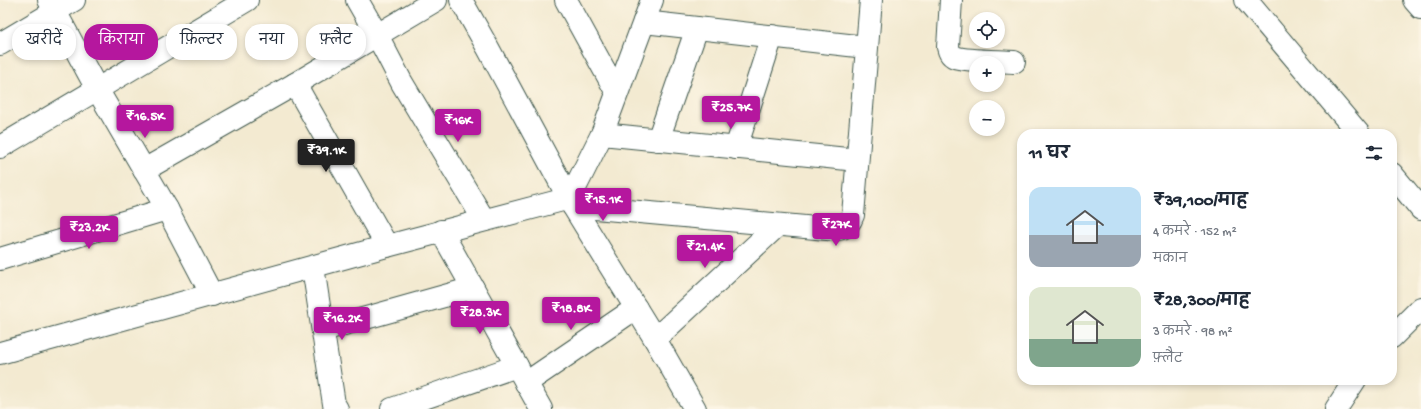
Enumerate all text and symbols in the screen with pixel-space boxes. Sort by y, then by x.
map controls [969,12,1005,136]
button: locate [969,12,1005,48]
chip: खरीदें [12,24,76,60]
chip: किराया [84,24,158,60]
chip: फ़िल्टर [166,24,237,60]
chip: नया [245,24,298,60]
chip: फ़्लैट [306,24,366,60]
button: + [969,56,1005,92]
pin: ₹25.7K [698,96,764,130]
button: − [969,100,1005,136]
text: ₹25.7K [711,101,751,116]
pin: ₹16.5K [112,105,178,139]
pin: ₹16K [434,109,482,143]
text: ₹16.5K [126,110,164,125]
text: ₹16K [444,114,472,129]
pin: ₹39.1K [293,139,359,173]
icon: filters [1363,142,1385,164]
text: ₹39.1K [307,144,345,159]
text: 11 घर [1029,145,1069,165]
pin: ₹15.1K [570,188,636,222]
text: ₹39,100/माह [1153,192,1247,212]
text: ₹15.1K [584,193,622,208]
icon: home [1061,203,1109,251]
pin: ₹27K [812,213,860,247]
pin: ₹23.2K [56,216,122,250]
text: ₹27K [821,218,851,233]
text: ₹23.2K [69,221,109,236]
text: 4 कमरे · 152 m² [1153,225,1237,240]
pin: ₹21.4K [672,235,738,269]
text: ₹21.4K [686,240,724,255]
text: मकान [1153,252,1187,267]
text: ₹28,300/माह [1153,292,1250,312]
pin: ₹18.8K [538,297,604,331]
pin: ₹28.3K [447,301,513,335]
text: ₹18.8K [551,302,591,317]
icon: home [1061,303,1109,351]
text: ₹28.3K [460,306,500,321]
pin: ₹16.2K [309,307,375,341]
text: ₹16.2K [323,312,361,327]
text: 3 कमरे · 98 m² [1153,325,1233,340]
text: फ़्लैट [1153,352,1183,367]

